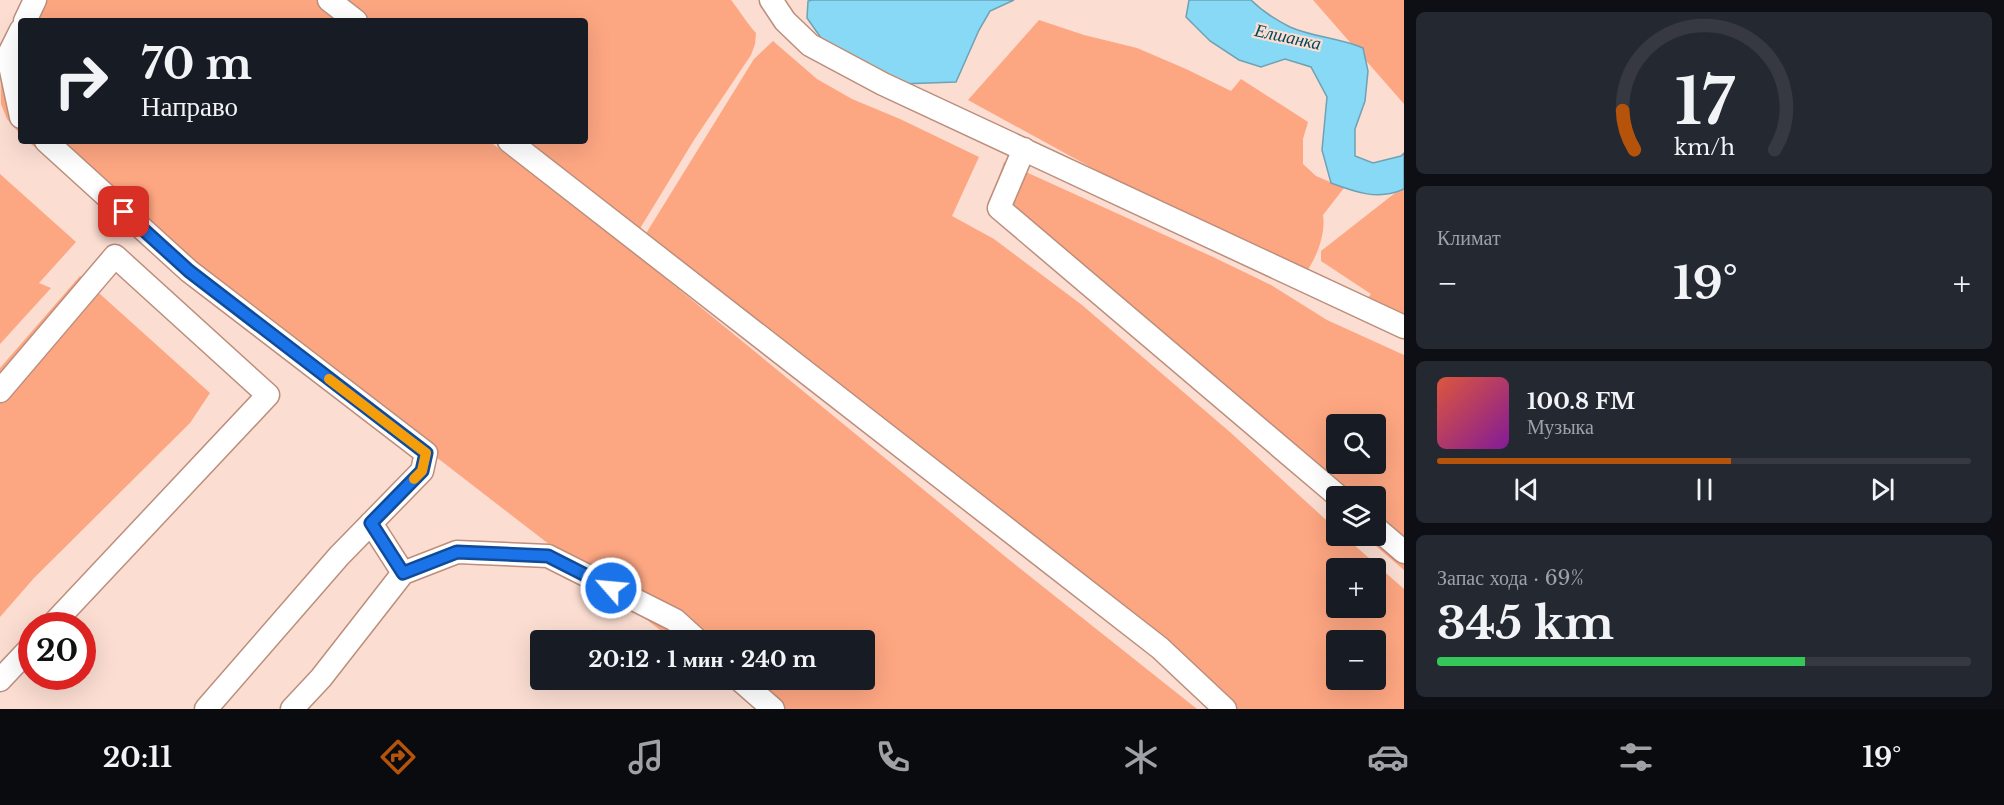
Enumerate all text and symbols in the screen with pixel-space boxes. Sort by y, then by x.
water label: Елшанка [1252,19,1323,55]
text: 70 m [141,38,252,90]
icon: right [42,42,120,120]
text: 17 [1674,63,1734,141]
text: Направо [141,90,238,123]
text: km/h [1674,135,1735,162]
pin [98,186,149,237]
icon: arrive [107,195,140,228]
text: Климат [1437,226,1501,250]
text: 19° [1673,255,1738,311]
text: − [1437,263,1458,304]
text: + [1953,263,1971,304]
text: 100.8 FM [1527,388,1635,415]
map controls [1326,414,1386,690]
button: search [1326,414,1386,474]
text: Музыка [1527,415,1594,439]
icon: previous [1510,473,1543,506]
icon: pause [1688,473,1721,506]
icon: next [1866,473,1899,506]
button: layers [1326,486,1386,546]
position arrow [579,556,643,620]
button: + [1326,558,1386,618]
text: Запас хода · 69% [1437,566,1584,590]
text: 345 km [1437,595,1614,651]
speed limit sign: 20 [18,612,96,690]
button: − [1326,630,1386,690]
text: 20:12 · 1 мин · 240 m [588,646,817,673]
icon: directions [377,736,419,778]
icon: music [625,736,667,778]
icon: phone [872,736,914,778]
icon: climate [1120,736,1162,778]
icon: car [1367,736,1409,778]
icon: filters [1615,736,1657,778]
text: 20:11 [103,741,172,774]
text: 19° [1862,741,1901,774]

